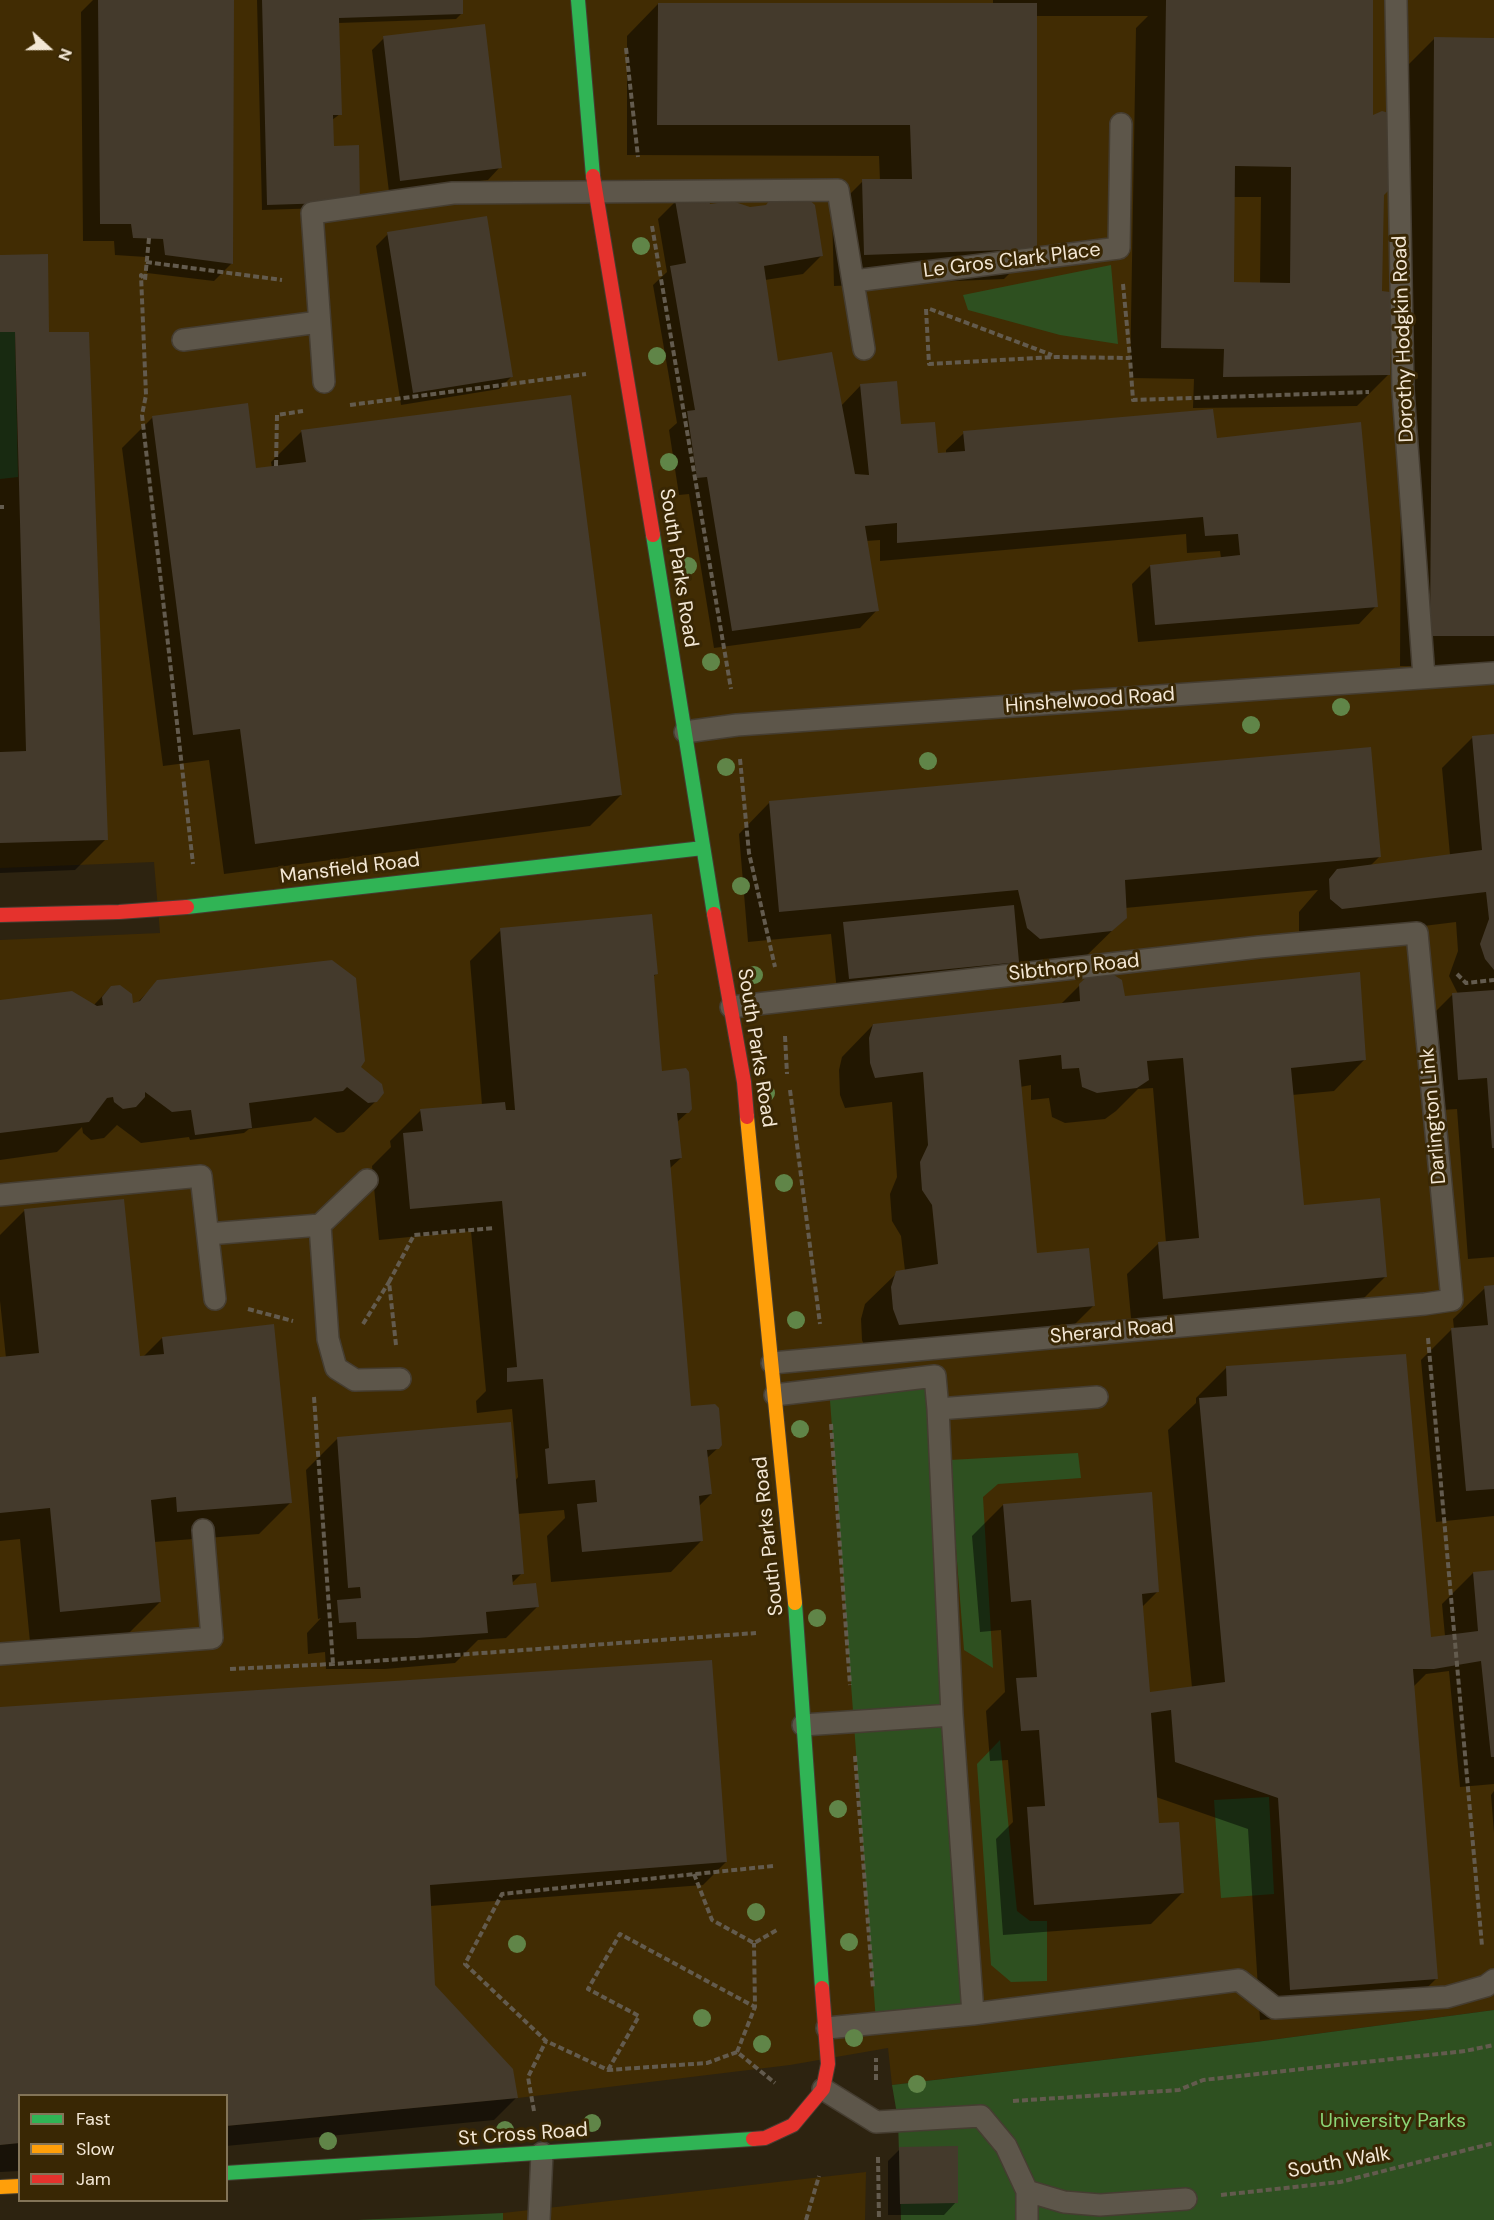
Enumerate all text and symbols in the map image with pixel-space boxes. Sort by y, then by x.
north arrow [18,18,78,78]
text: N [53,45,77,64]
street label: Dorothy Hodgkin Road [1388,235,1420,443]
street label: Le Gros Clark Place [922,238,1102,284]
street label: South Parks Road [654,487,702,649]
street label: Hinshelwood Road [1004,683,1176,719]
street label: Mansfield Road [279,849,421,889]
street label: Sibthorp Road [1007,949,1141,987]
street label: South Parks Road [732,967,780,1129]
street label: Darlington Link [1416,1047,1452,1185]
street label: Sherard Road [1049,1315,1175,1349]
street label: South Parks Road [749,1455,789,1617]
legend [18,2094,228,2202]
text: Fast [76,2107,111,2131]
park label: University Parks [1320,2110,1466,2134]
street label: St Cross Road [457,2118,589,2152]
text: Slow [76,2137,115,2161]
street label: South Walk [1286,2142,1392,2184]
text: Jam [76,2167,111,2191]

